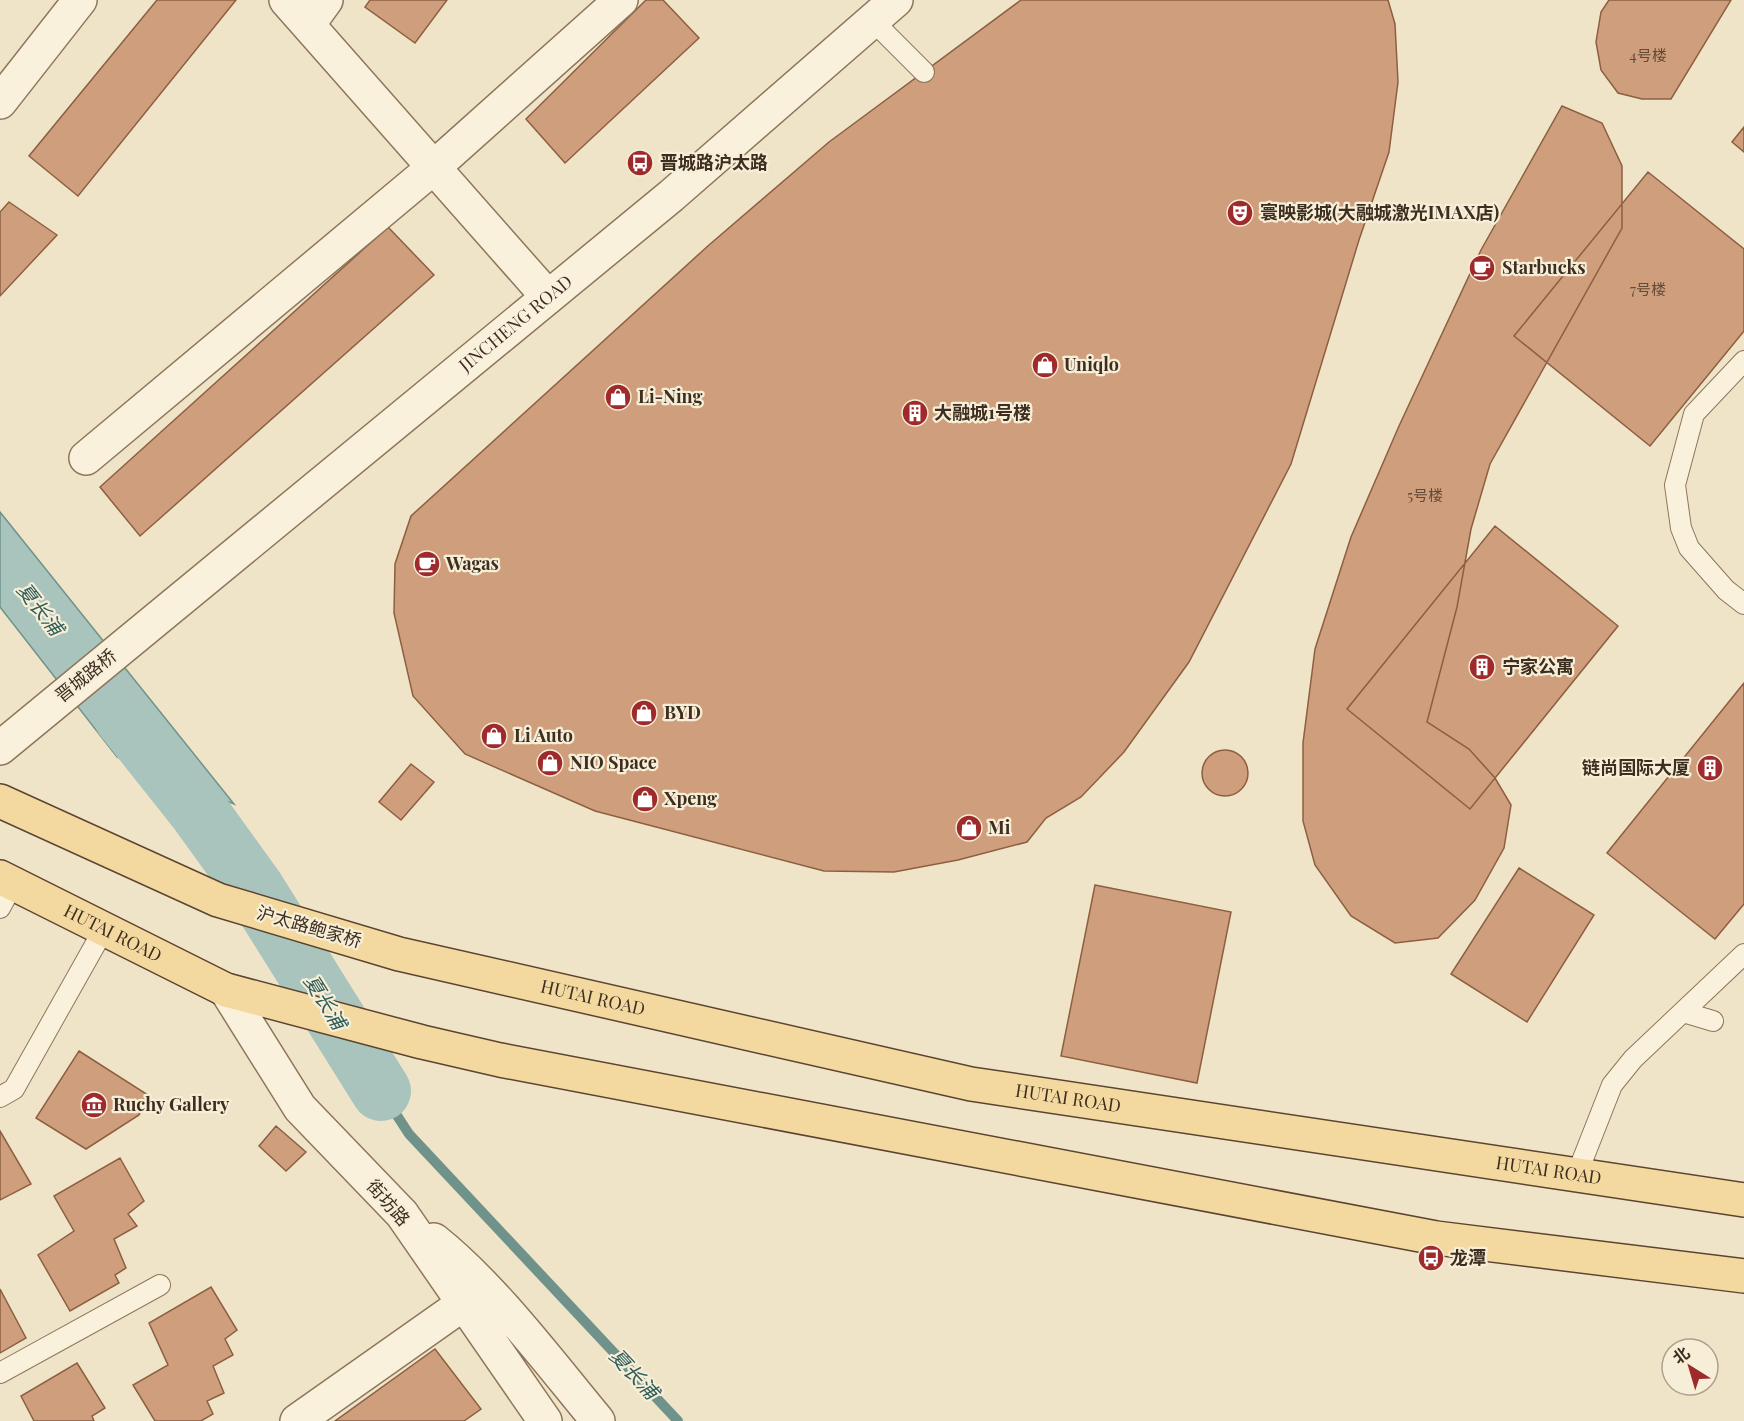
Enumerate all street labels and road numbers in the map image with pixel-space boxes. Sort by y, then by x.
street label: JINCHENG ROAD [453,269,577,377]
street label: 晋城路桥 [50,643,121,707]
street label: HUTAI ROAD [60,898,166,967]
street label: 沪太路鲍家桥 [254,900,364,952]
street label: HUTAI ROAD [538,974,648,1021]
street label: HUTAI ROAD [1014,1078,1123,1117]
street label: HUTAI ROAD [1494,1150,1603,1189]
street label: 街坊路 [362,1174,416,1231]

